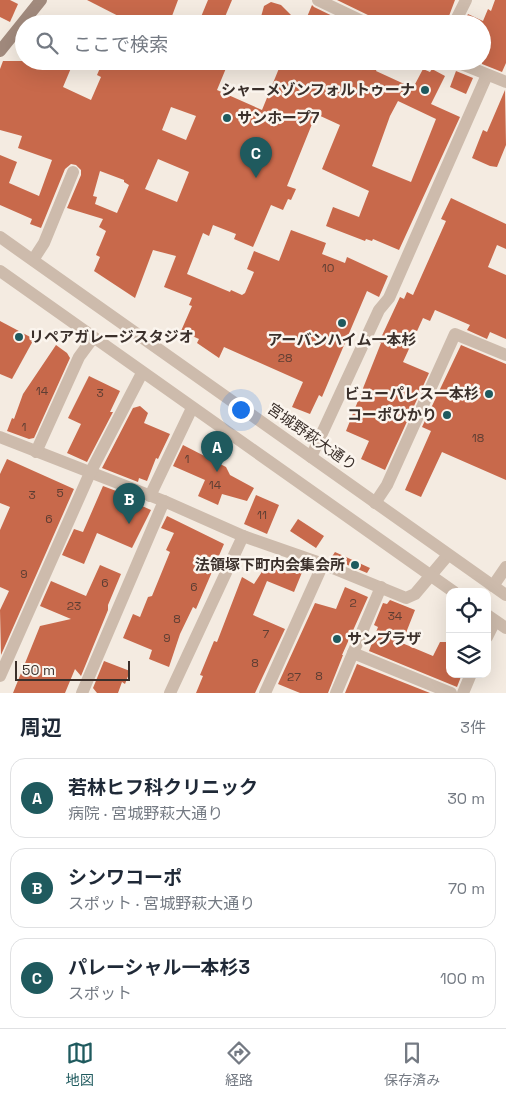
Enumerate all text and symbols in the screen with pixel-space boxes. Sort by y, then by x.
search box [15,15,491,70]
icon: search [33,29,61,57]
text: ここで検索 [73,32,168,57]
place label: シャーメゾンフォルトゥーナ [221,80,415,99]
marker: シャーメゾンフォルトゥーナ [419,84,431,96]
place label: サンホープ7 [237,108,319,127]
marker: サンホープ7 [221,112,233,124]
pin: C [240,137,272,178]
house number: 10 [322,260,334,276]
marker: アーバンハイム一本杉 [336,317,348,329]
place label: リペアガレージスタジオ [29,327,194,346]
place label: アーバンハイム一本杉 [267,330,417,349]
marker: リペアガレージスタジオ [13,331,25,343]
house number: 28 [278,350,292,366]
house number: 14 [36,383,49,399]
place label: ビューパレス一本杉 [344,384,479,403]
house number: 3 [96,385,104,401]
marker: ビューパレス一本杉 [483,388,495,400]
your location [228,397,254,423]
street label: 宮城野萩大通り [264,399,361,474]
place label: コーポひかり [347,405,437,424]
marker: コーポひかり [441,409,453,421]
house number: 1 [21,419,27,435]
house number: 18 [472,430,484,446]
pin: A [201,431,233,472]
house number: 1 [184,451,190,467]
house number: 14 [209,477,222,493]
pin: B [113,483,145,524]
house number: 5 [56,485,64,501]
house number: 3 [28,487,36,503]
house number: 11 [257,507,267,523]
house number: 6 [45,511,53,527]
place label: 法領塚下町内会集会所 [195,555,345,574]
marker: 法領塚下町内会集会所 [349,559,361,571]
house number: 9 [20,566,28,582]
house number: 6 [101,575,109,591]
house number: 6 [190,579,198,595]
map controls [446,588,491,678]
button: locate [446,588,491,633]
house number: 2 [349,595,357,611]
house number: 23 [67,598,81,614]
house number: 34 [388,608,403,624]
house number: 8 [173,611,181,627]
house number: 7 [263,626,270,642]
place label: サンプラザ [347,629,422,648]
house number: 9 [163,630,171,646]
marker: サンプラザ [331,633,343,645]
button: layers [446,633,491,678]
house number: 8 [251,655,259,671]
scale bar [15,658,130,681]
text: 50 m [22,661,55,679]
house number: 8 [315,668,323,684]
house number: 27 [287,669,301,685]
text: 周辺 [20,714,62,741]
text: 3件 [460,717,486,738]
text: 若林ヒフ科クリニック [68,775,258,800]
text: A [32,788,42,809]
text: 30 m [447,788,485,809]
text: 病院 · 宮城野萩大通り [68,803,223,824]
text: シンワコーポ [68,865,182,890]
text: B [32,878,42,899]
text: 70 m [448,878,485,899]
text: スポット · 宮城野萩大通り [68,893,255,914]
text: パレーシャル一本杉3 [68,955,250,980]
text: C [32,968,42,989]
text: 100 m [440,968,485,989]
text: スポット [68,983,132,1004]
tab: 地図 [66,1039,94,1089]
tab: 経路 [225,1039,253,1089]
tab: 保存済み [384,1039,440,1089]

